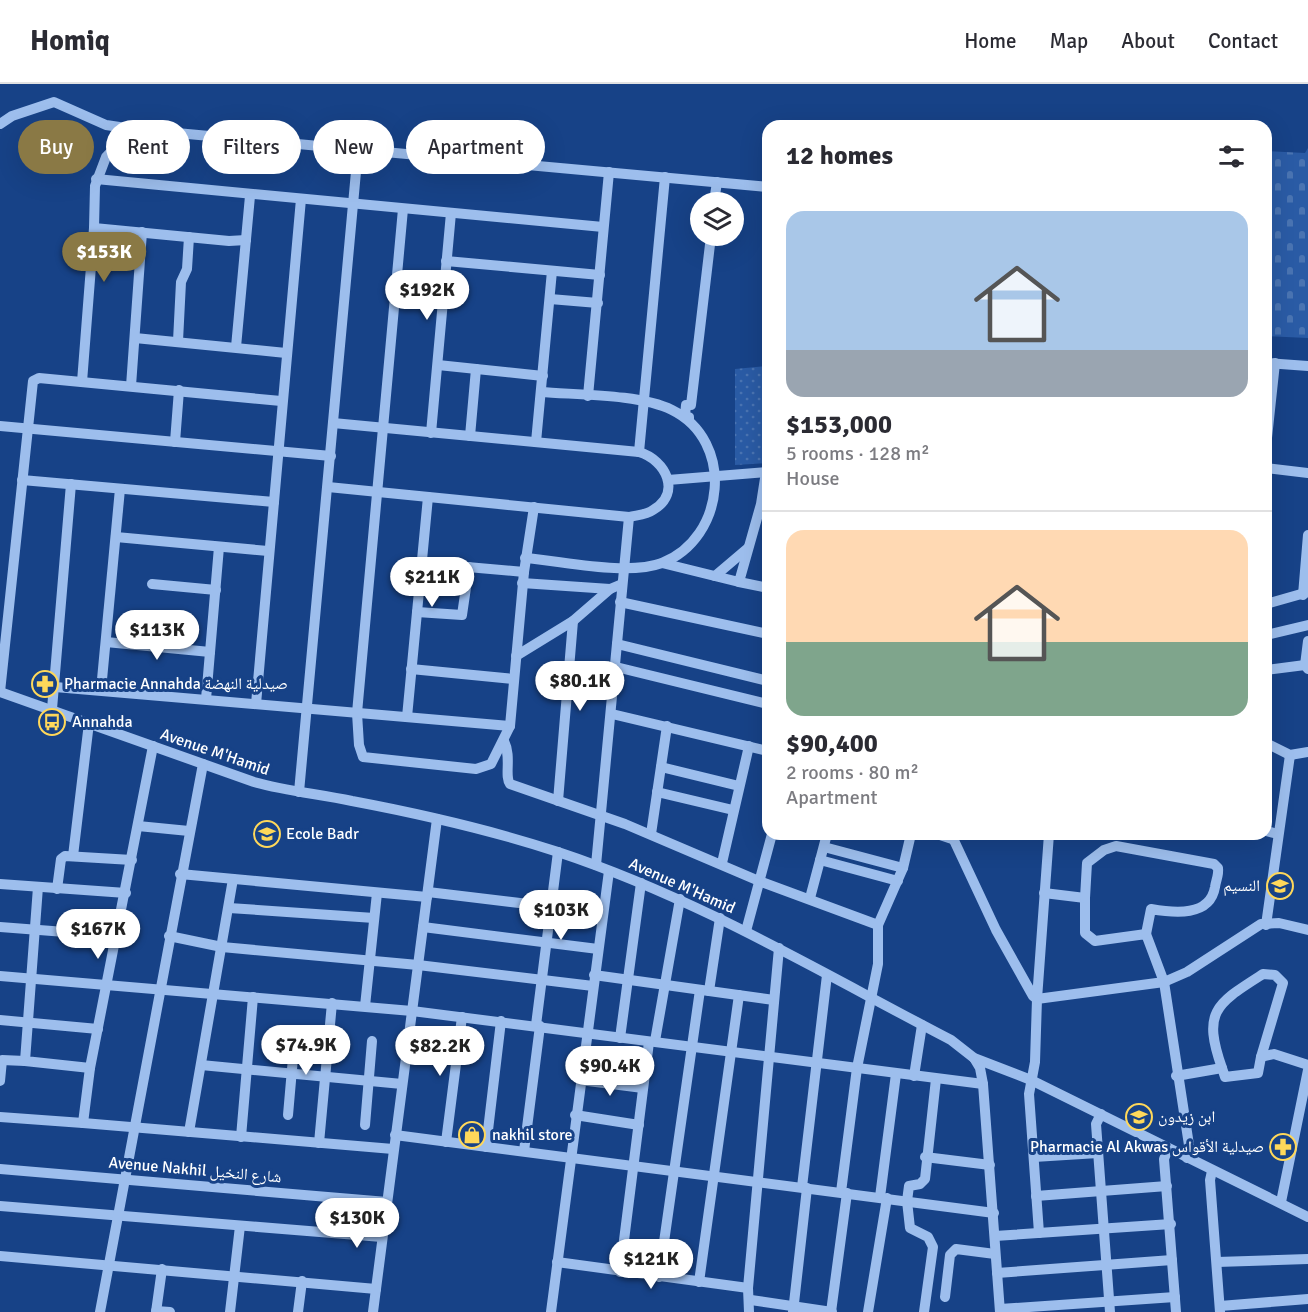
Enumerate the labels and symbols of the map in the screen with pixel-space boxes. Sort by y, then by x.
pin: $153K [62,232,146,283]
pin: $192K [385,270,469,321]
pin: $211K [390,557,474,608]
pin: $113K [115,610,199,661]
pin: $80.1K [531,661,629,712]
pharmacy icon: Pharmacie Annahda صيدلية النهضة [30,669,60,699]
place label: Pharmacie Annahda صيدلية النهضة [64,674,288,694]
bus stop icon: Annahda [37,707,67,737]
place label: Annahda [72,712,133,732]
street label: Avenue M'Hamid [158,724,272,780]
school or university icon: Ecole Badr [252,819,282,849]
place label: Ecole Badr [286,824,359,844]
street label: Avenue M'Hamid [626,854,738,918]
school or university icon: النسيم [1265,871,1295,901]
place label: النسيم [1223,876,1260,896]
pin: $103K [519,890,603,941]
pin: $167K [56,909,140,960]
pin: $74.9K [257,1025,355,1076]
pin: $82.2K [391,1026,489,1077]
pin: $90.4K [561,1046,659,1097]
school or university icon: ابن زيدون [1124,1102,1154,1132]
place label: ابن زيدون [1158,1107,1215,1127]
shop icon: nakhil store [457,1120,487,1150]
place label: nakhil store [492,1125,573,1145]
pharmacy icon: Pharmacie Al Akwas صيدلية الأقواس [1268,1132,1298,1162]
place label: Pharmacie Al Akwas صيدلية الأقواس [1030,1137,1264,1157]
street label: Avenue Nakhil شارع النخيل [108,1152,282,1188]
pin: $130K [315,1198,399,1249]
pin: $121K [609,1239,693,1290]

